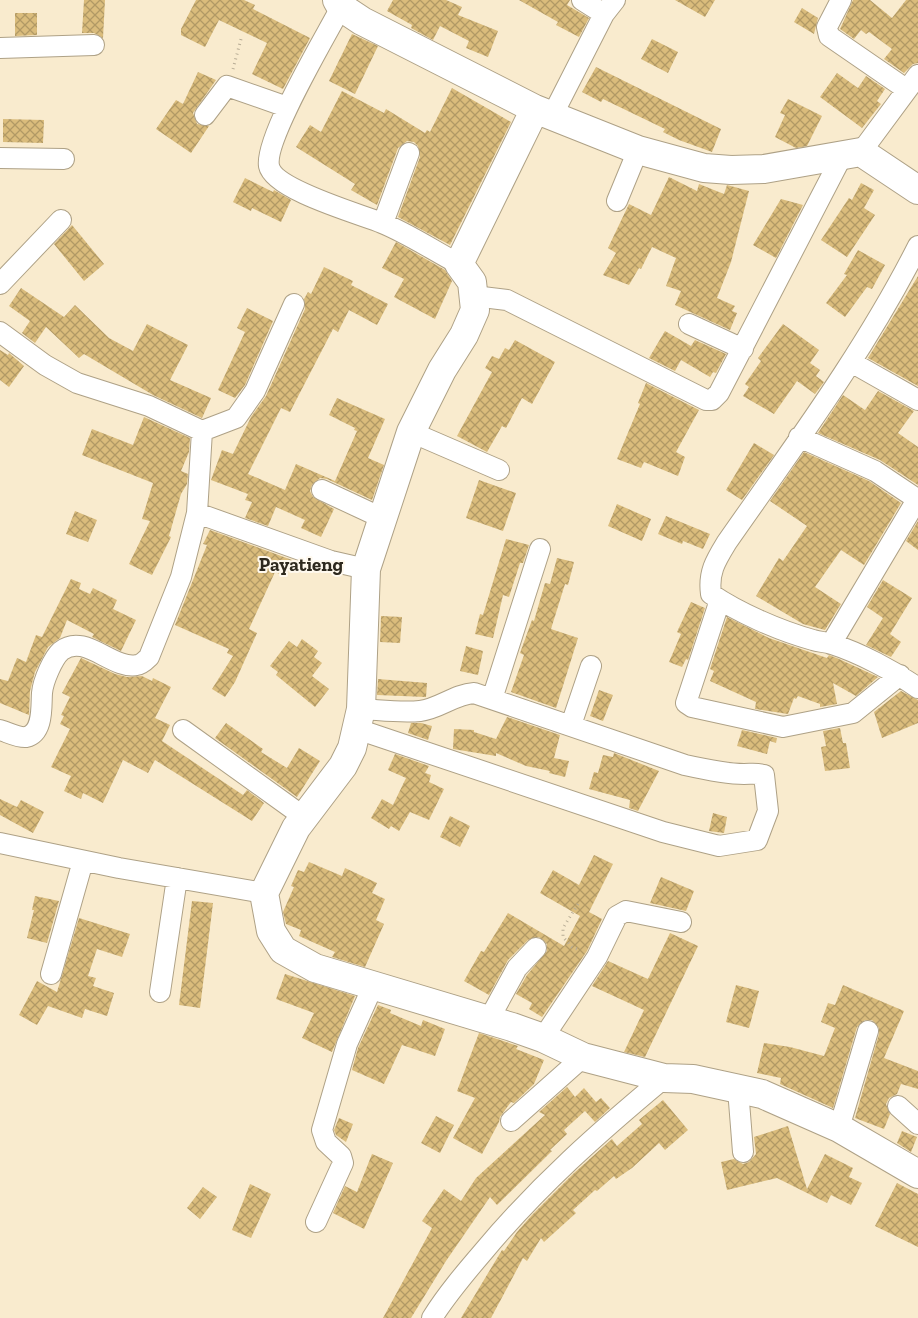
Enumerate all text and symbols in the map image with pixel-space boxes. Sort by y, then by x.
district label: Payatieng [259,553,344,576]

